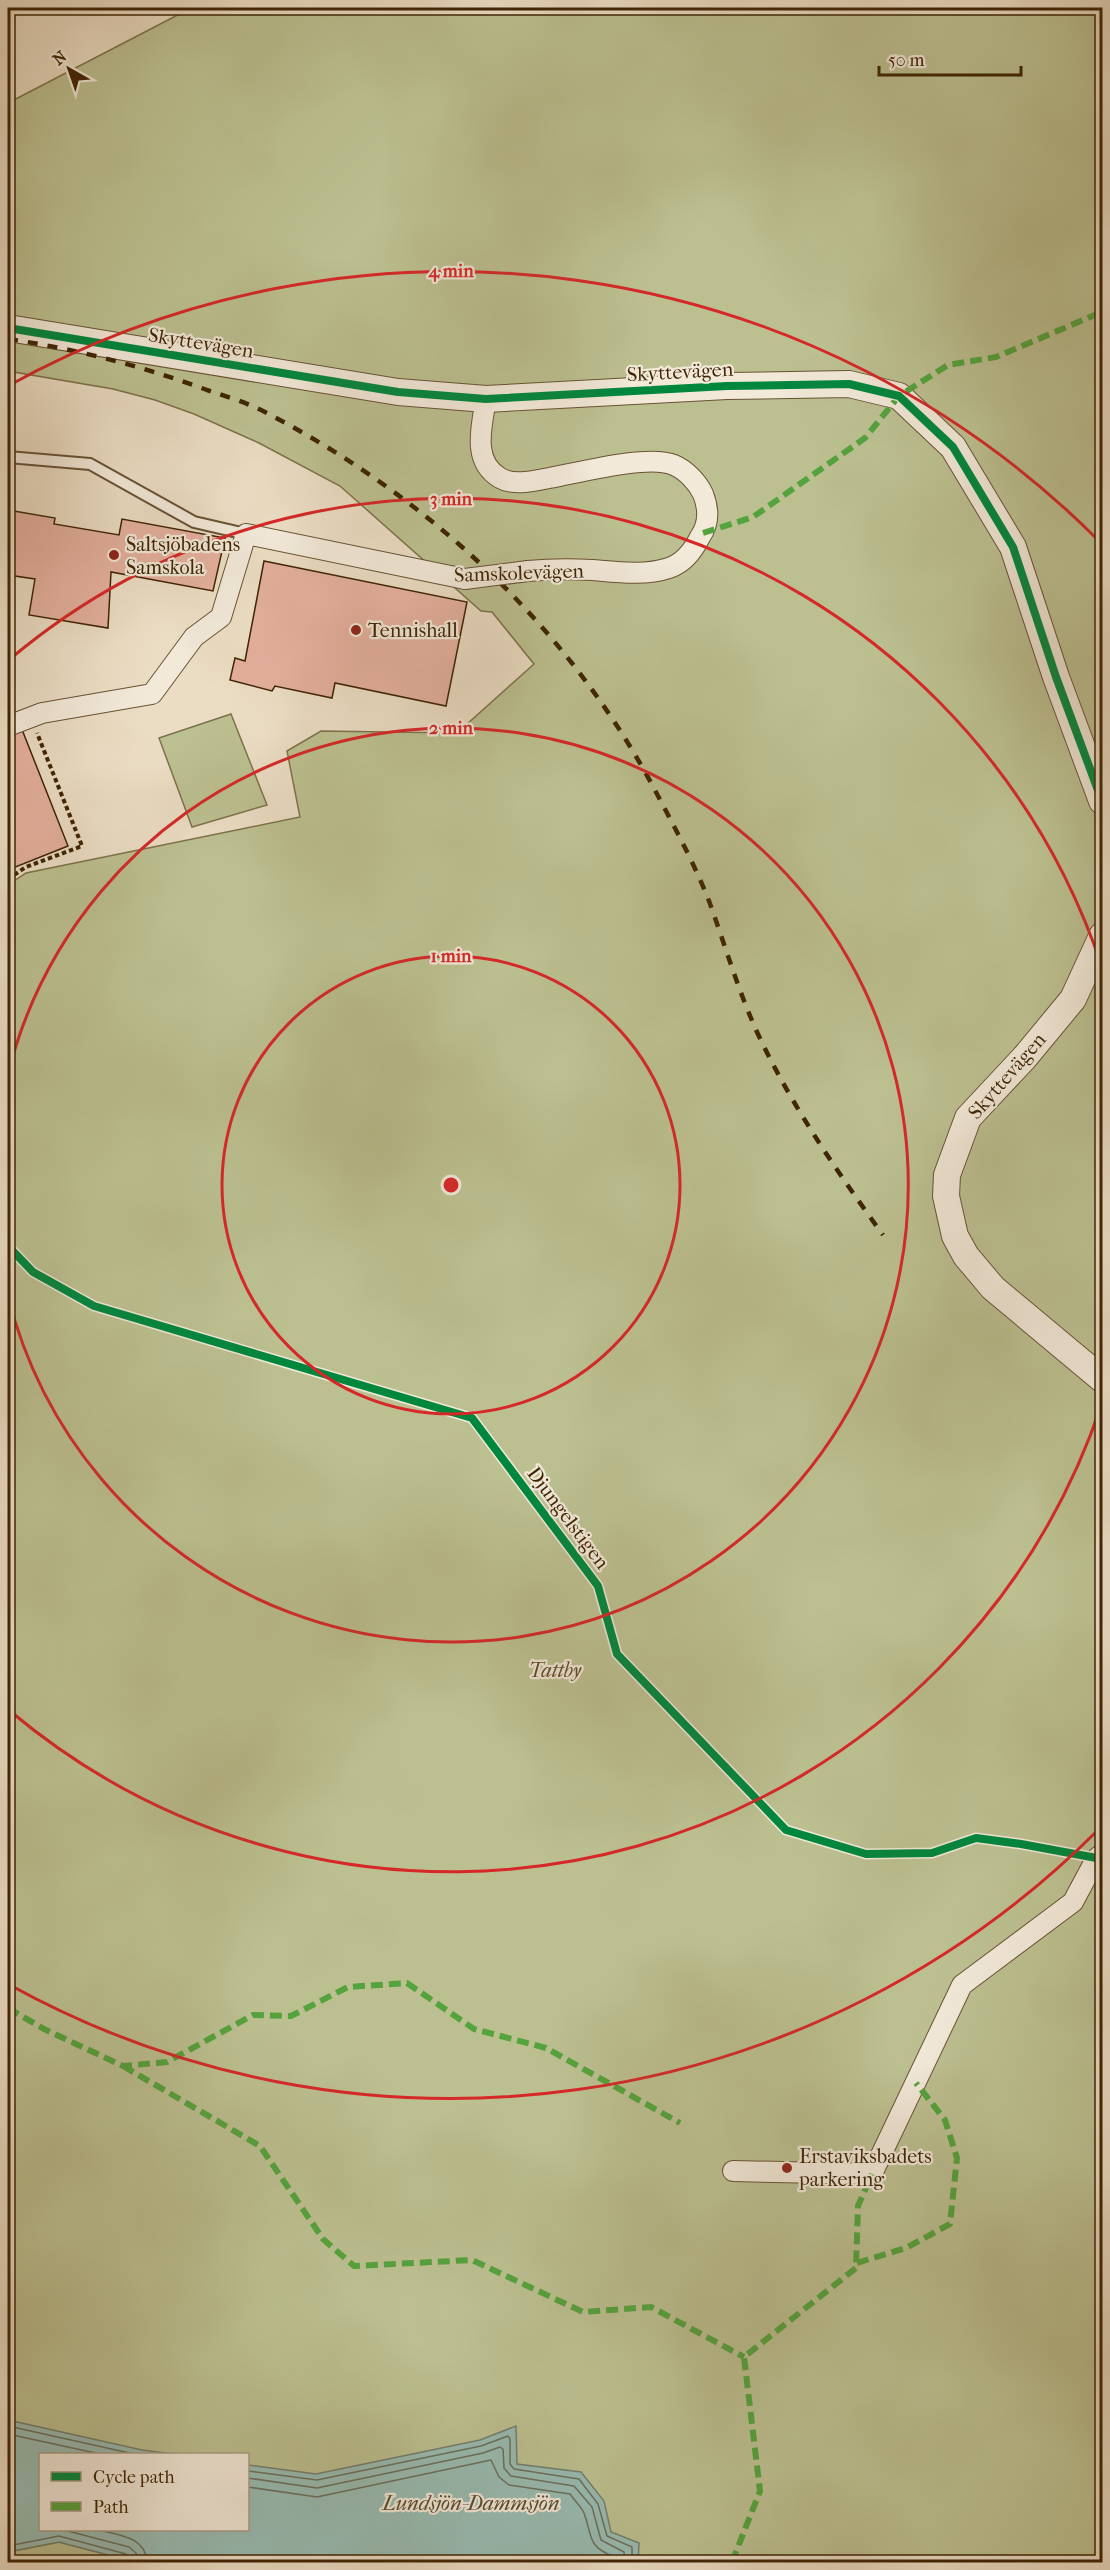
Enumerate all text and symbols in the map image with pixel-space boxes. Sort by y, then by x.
north arrow [39,39,99,99]
scale bar [879,39,1022,77]
text: N [49,46,71,69]
text: 50 m [888,50,925,71]
text: 4 min [427,261,474,282]
street label: Skyttevägen [147,323,256,363]
street label: Skyttevägen [626,358,734,386]
text: 3 min [430,489,473,510]
place label: Saltsjöbadens Samskola [126,533,240,579]
marker: Saltsjöbadens Samskola [107,548,121,562]
street label: Samskolevägen [454,559,585,587]
place label: Tennishall [368,619,458,642]
marker: Tennishall [349,623,363,637]
text: 2 min [429,718,473,739]
text: 1 min [430,946,472,967]
street label: Skyttevägen [963,1028,1051,1124]
centre of rings [441,1175,461,1195]
street label: Djungelstigen [522,1462,614,1574]
park label: Tattby [529,1659,582,1682]
place label: Erstaviksbadets parkering [798,2145,932,2191]
marker: Erstaviksbadets parkering [780,2161,794,2175]
legend [39,2453,249,2531]
text: Cycle path [93,2467,174,2488]
water label: Lundsjön-Dammsjön [381,2491,560,2515]
text: Path [93,2497,129,2518]

